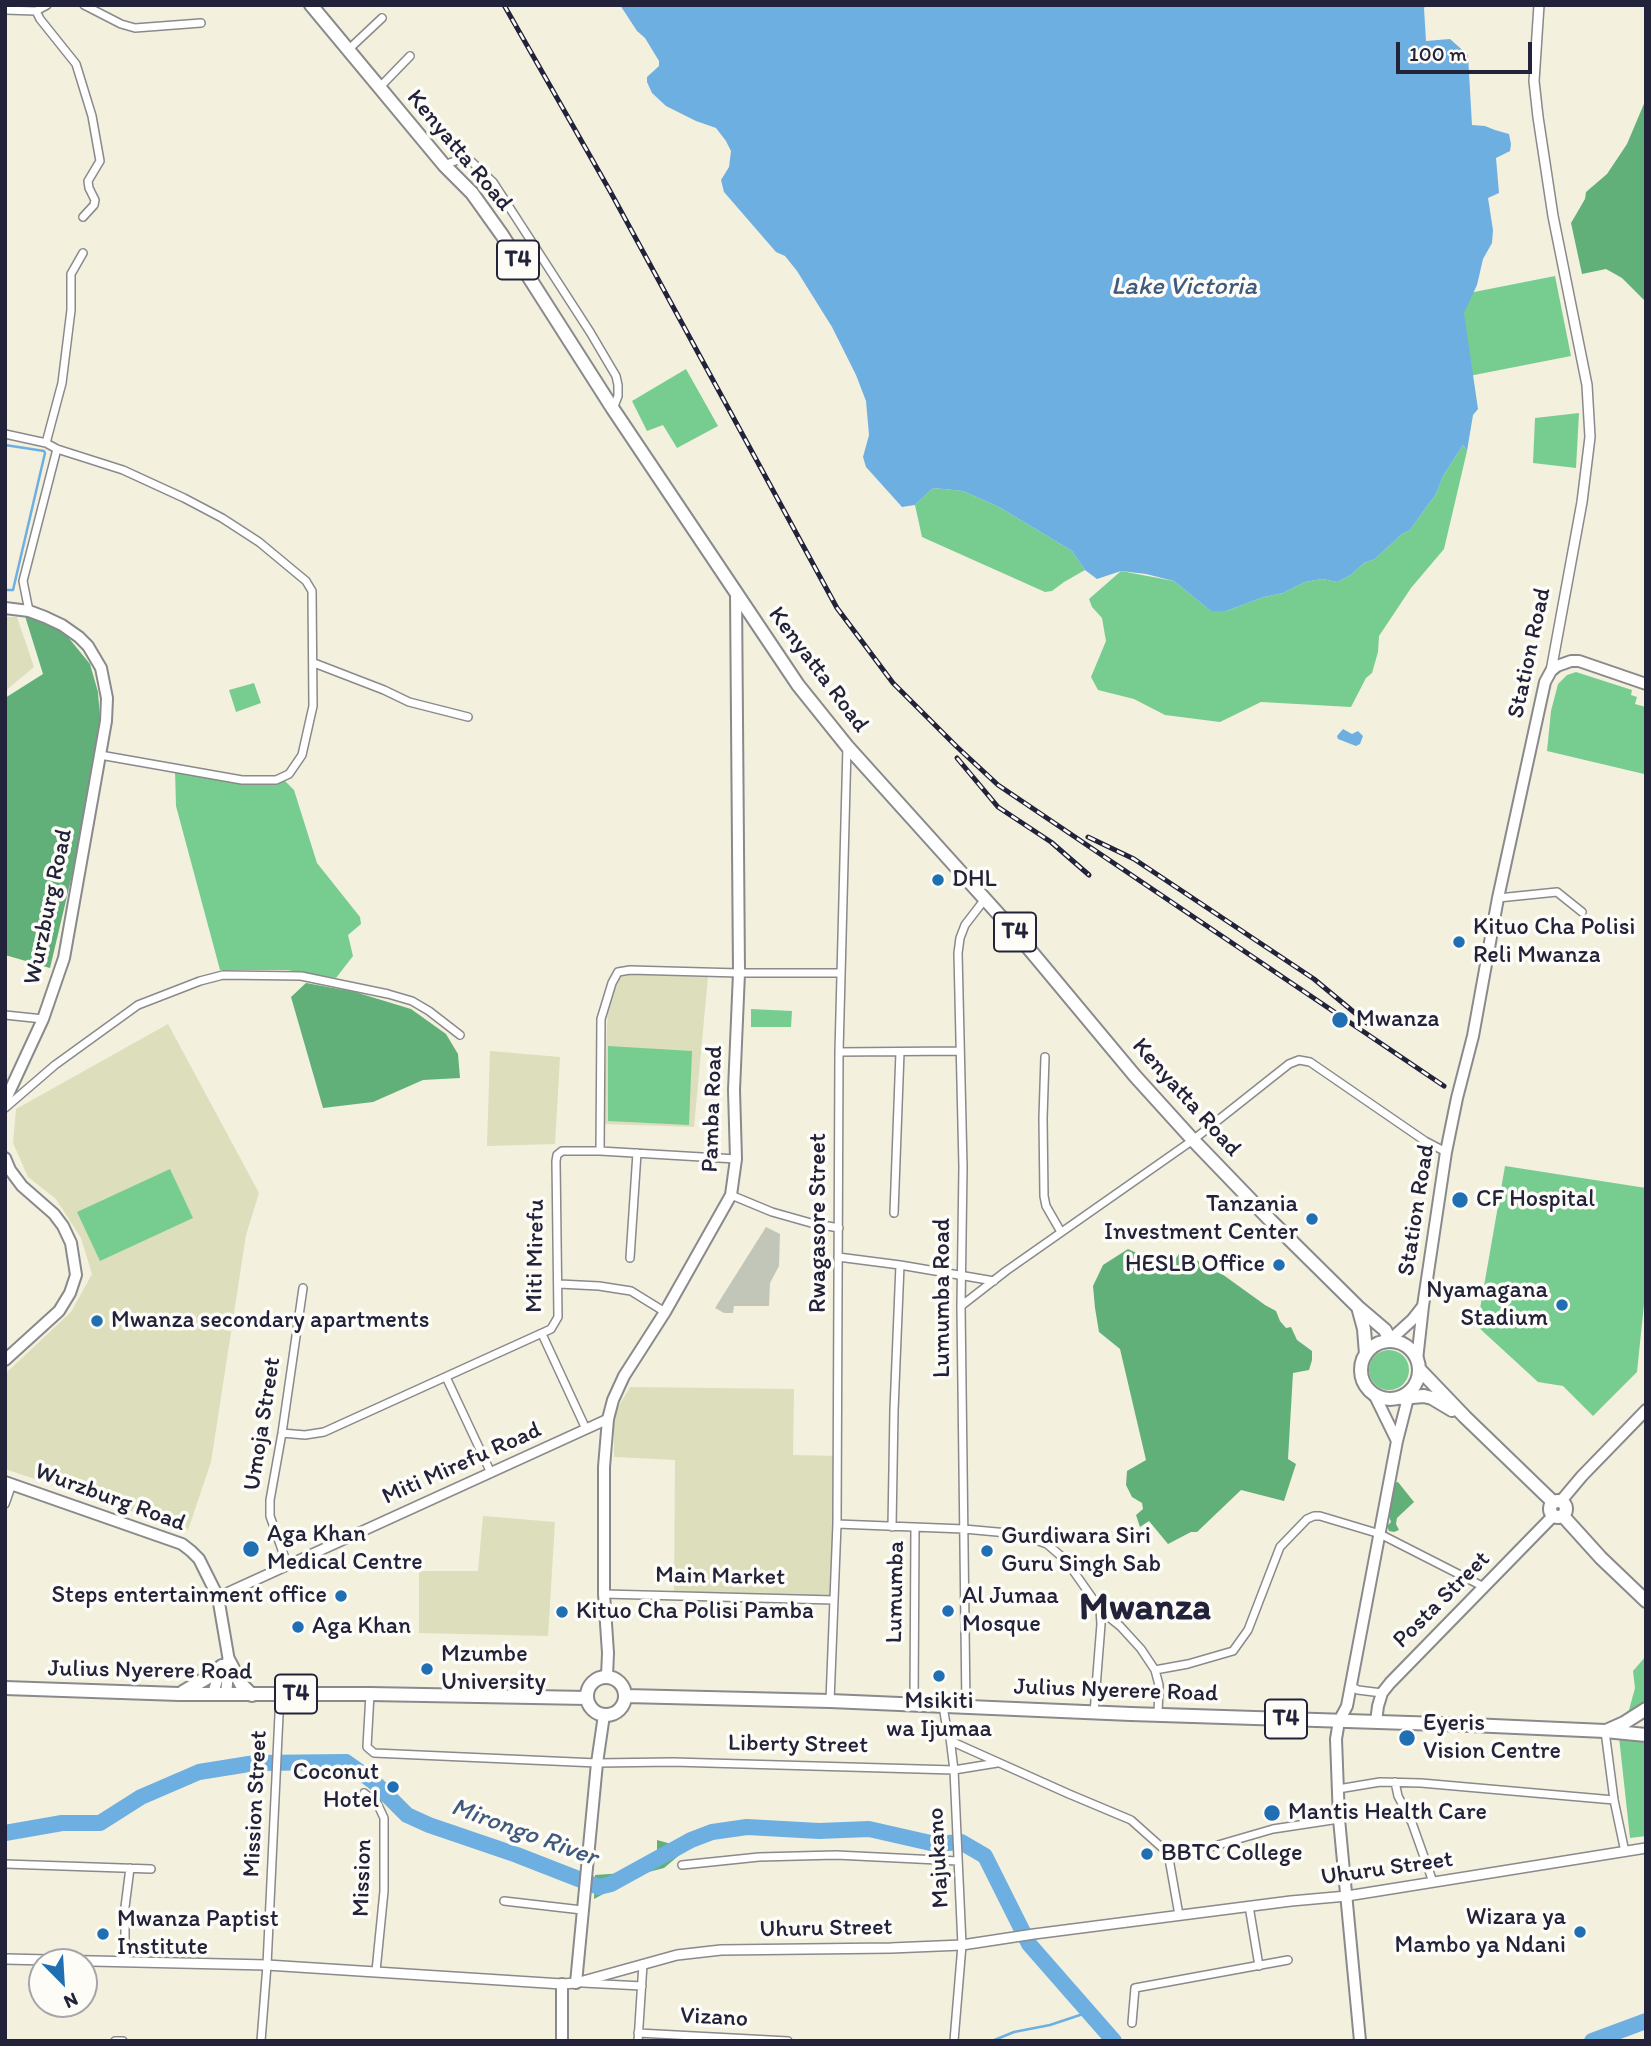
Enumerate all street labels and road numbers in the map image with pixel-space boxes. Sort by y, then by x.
street label: Kenyatta Road [400,84,518,218]
road number: T4 [497,241,539,280]
street label: Station Road [1502,585,1558,721]
street label: Kenyatta Road [761,601,875,739]
street label: Wurzburg Road [18,826,80,988]
road number: T4 [994,912,1036,951]
street label: Kenyatta Road [1125,1033,1247,1163]
street label: Pamba Road [696,1045,730,1173]
street label: Rwagasore Street [805,1133,833,1313]
street label: Station Road [1392,1142,1442,1278]
street label: Miti Mirefu [521,1199,551,1313]
street label: Lumumba Road [929,1218,957,1378]
street label: Umoja Street [238,1355,288,1493]
street label: Miti Mirefu Road [378,1416,546,1512]
street label: Wurzburg Road [31,1457,189,1539]
street label: Lumumba [881,1540,911,1644]
street label: Posta Street [1387,1545,1497,1655]
street label: Main Market [655,1561,785,1593]
street label: Julius Nyerere Road [47,1655,253,1687]
street label: Julius Nyerere Road [1013,1673,1219,1709]
road number: T4 [275,1674,317,1714]
road number: T4 [1265,1700,1307,1738]
street label: Liberty Street [728,1729,868,1761]
street label: Mission Street [238,1730,274,1878]
street label: Majukano [922,1807,956,1909]
street label: Mission [347,1838,379,1918]
street label: Uhuru Street [1319,1845,1455,1893]
street label: Uhuru Street [759,1913,893,1945]
street label: Vizano [679,2002,749,2034]

